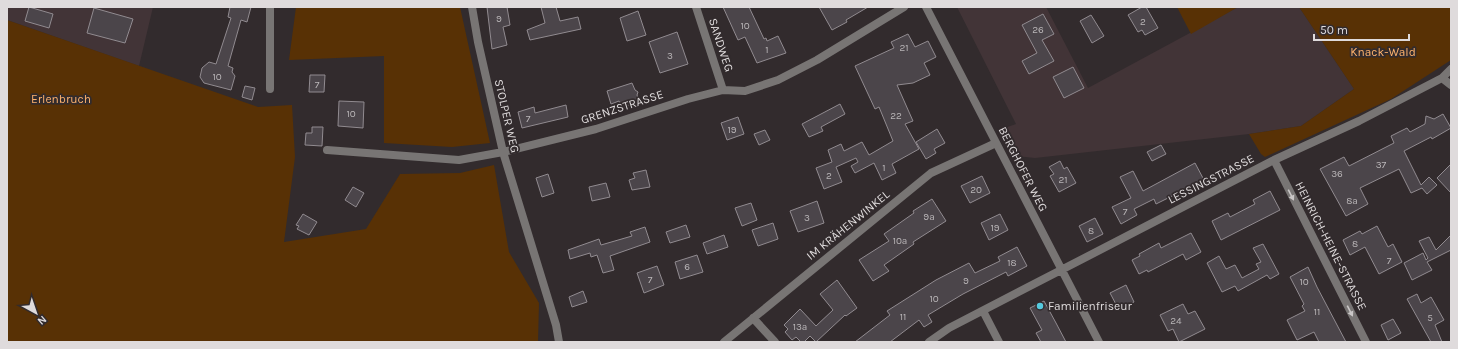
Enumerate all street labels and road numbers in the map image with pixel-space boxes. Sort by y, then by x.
street label: SANDWEG [706,16,736,74]
street label: STOLPER WEG [492,78,522,154]
street label: GRENZSTRASSE [579,87,665,127]
street label: BERGHOFER WEG [996,124,1050,214]
street label: LESSINGSTRASSE [1166,151,1256,207]
street label: HEINRICH-HEINE-STRASSE [1292,179,1370,313]
street label: IM KRÄHENWINKEL [804,187,893,263]

